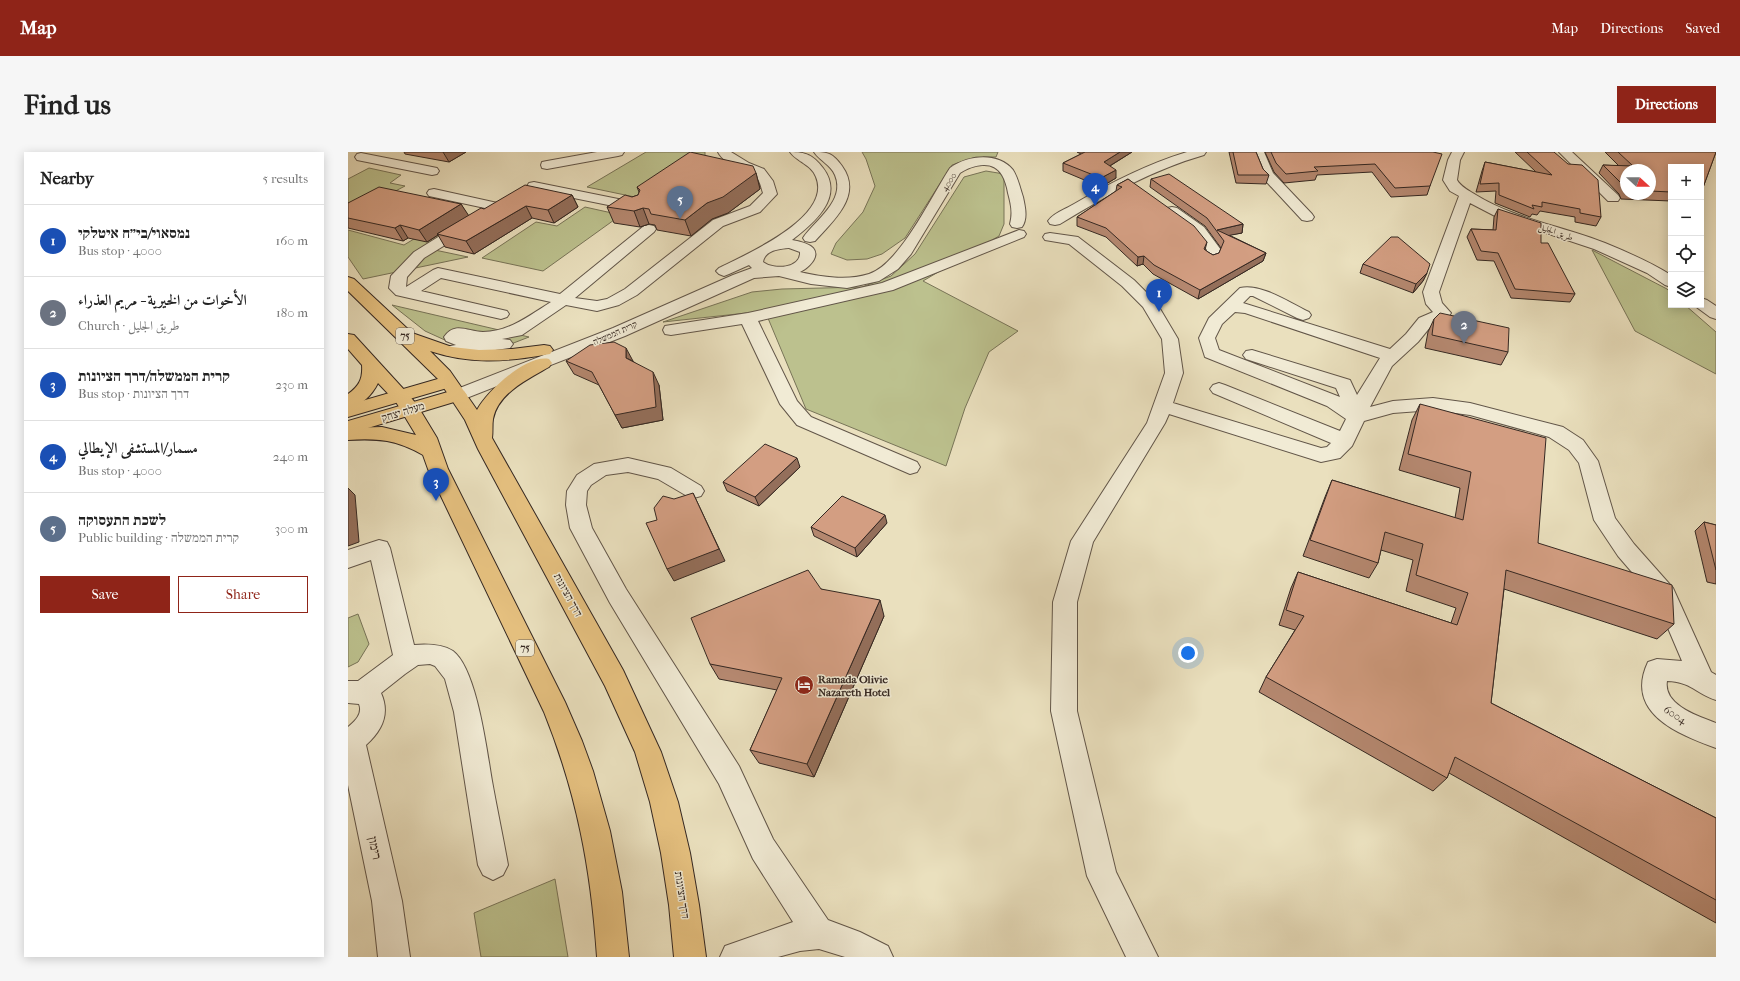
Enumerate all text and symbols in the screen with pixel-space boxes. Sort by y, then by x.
text: Map [20,17,56,39]
text: Map [1551,20,1578,37]
text: Directions [1600,20,1663,37]
text: Saved [1685,20,1720,37]
button: Directions [1617,86,1716,123]
text: Find us [24,88,111,121]
north arrow [1620,164,1656,200]
map controls [1668,164,1704,308]
button: + [1668,164,1704,200]
text: Nearby [40,168,94,188]
text: 5 results [263,171,308,186]
street label: 4000 [939,171,959,193]
pin: 4 [1082,173,1108,206]
pin: 5 [667,186,693,219]
button: − [1668,200,1704,236]
street label: طريق الجليل [1537,221,1575,244]
text: נמסאוי/בי״ח איטלקי [78,224,190,242]
text: 1 [51,233,55,248]
text: 160 m [276,233,308,248]
button: locate [1668,236,1704,272]
text: Bus stop · 4000 [78,243,162,258]
button: layers [1668,272,1704,308]
pin: 1 [1146,279,1172,312]
text: الأخوات من الخيرية - مريم العذراء [78,291,247,309]
text: 2 [50,305,56,320]
text: 180 m [276,305,308,320]
pin: 2 [1451,311,1477,344]
text: Church · طريق الجليل [78,318,180,333]
street label: קרית הממשלה [591,319,639,347]
road number: 75 [396,328,414,344]
text: קרית הממשלה/דרך הציונות [78,367,230,385]
text: 3 [50,377,56,392]
text: 230 m [275,377,308,392]
text: Bus stop · דרך הציונות [78,386,189,401]
street label: מעלה יצחק [380,399,426,425]
text: مسمار/المستشفى الإيطالي [78,439,198,457]
text: 4 [49,449,57,464]
text: 240 m [273,449,308,464]
text: Bus stop · 4000 [78,463,162,478]
pin: 3 [423,468,449,501]
text: לשכת התעסוקה [78,511,166,529]
text: 5 [50,521,56,536]
text: 300 m [275,521,308,536]
text: Public building · קרית הממשלה [78,530,239,545]
street label: דרך הציונות [551,571,585,619]
button: Save [40,576,170,613]
button: Share [178,576,308,613]
road number: 75 [516,640,534,656]
your location [1178,643,1198,663]
place label: Ramada Olivie Nazareth Hotel [818,673,891,699]
hotel icon: Ramada Olivie Nazareth Hotel [793,674,815,696]
street label: 6004 [1661,703,1689,727]
street label: רימון [365,835,385,861]
street label: דרך הציונות [672,870,692,920]

